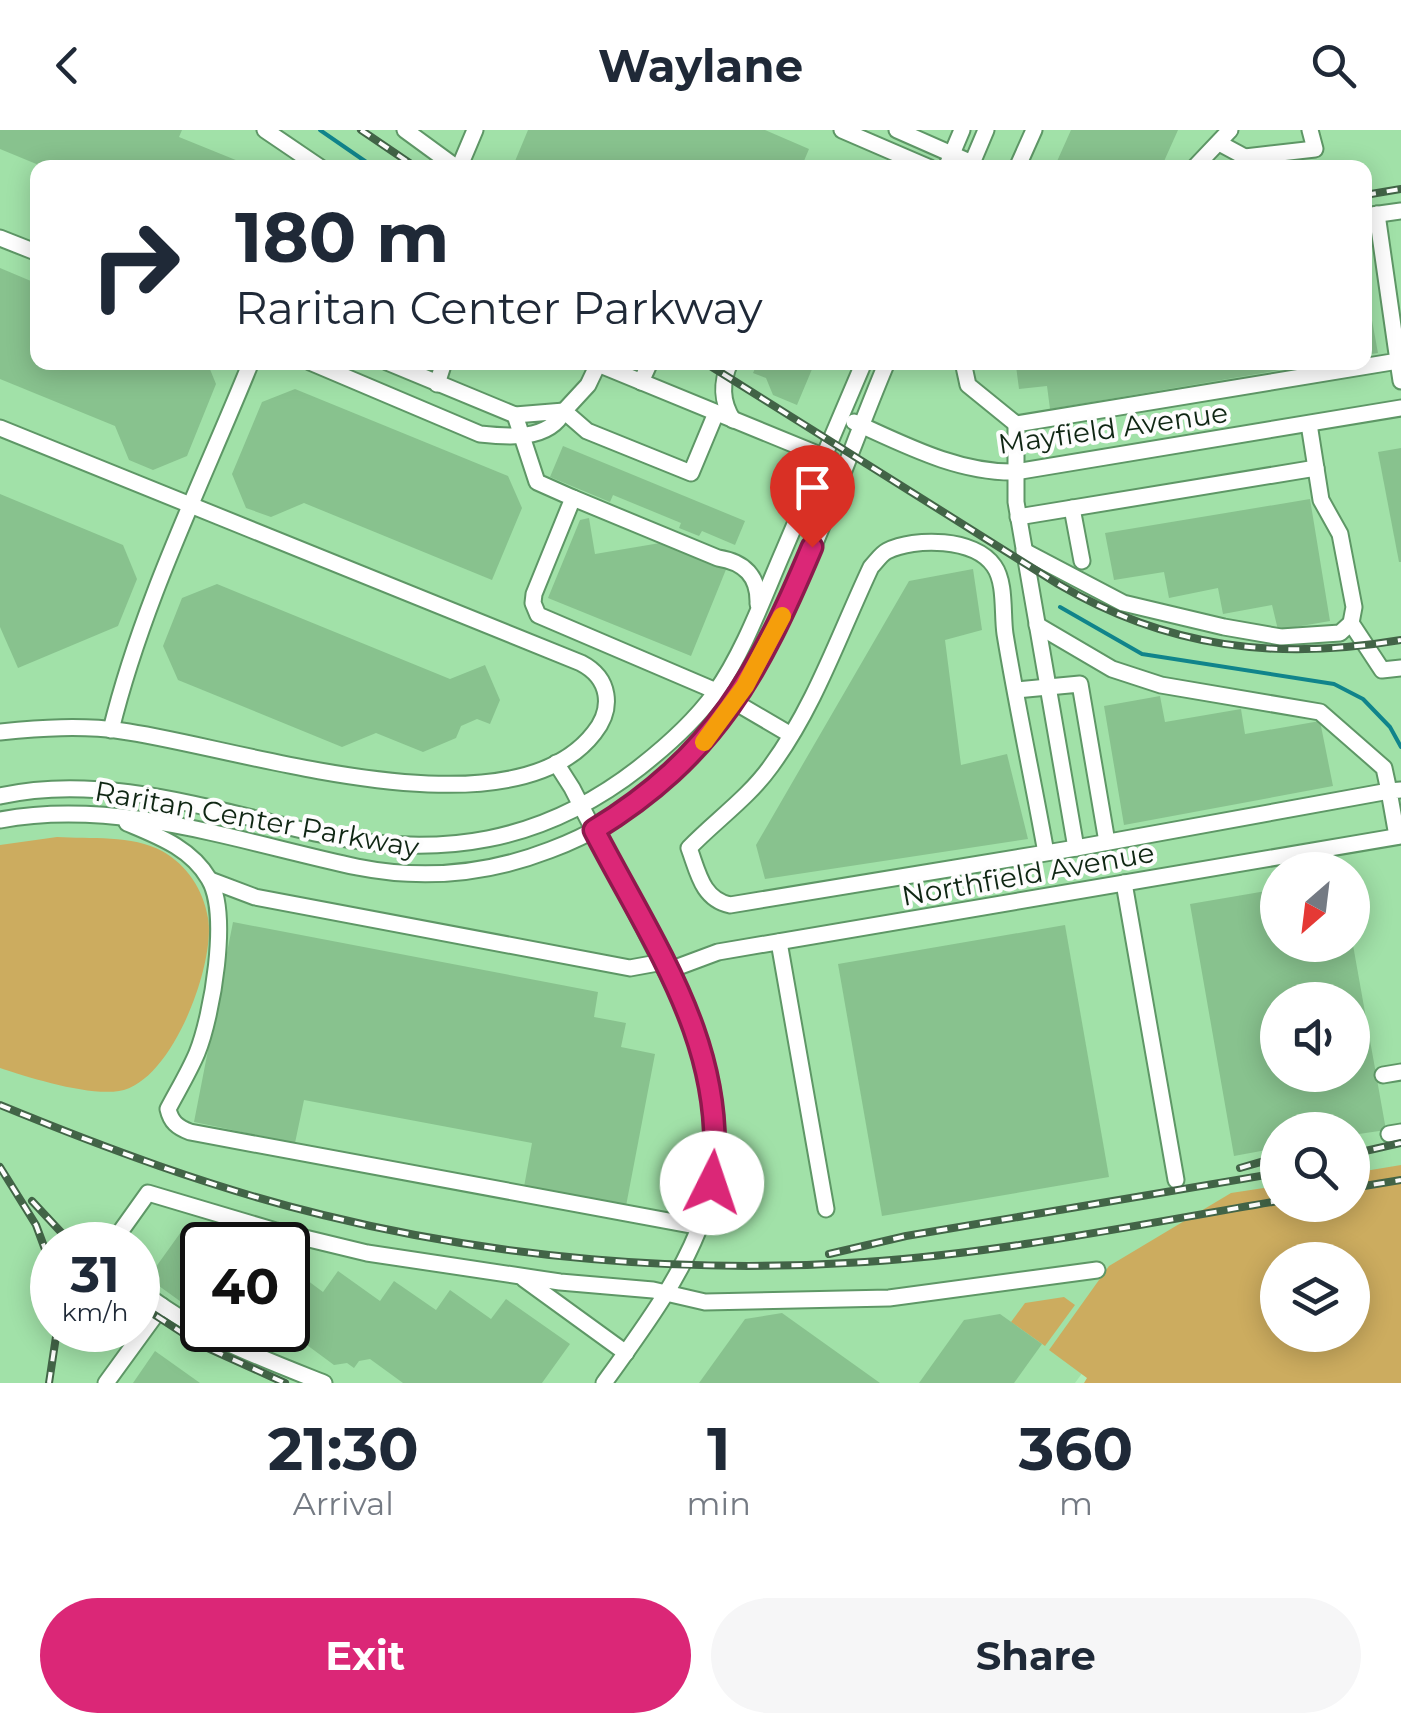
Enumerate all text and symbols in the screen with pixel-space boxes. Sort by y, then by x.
icon: back [40,38,95,93]
text: Waylane [598,38,803,93]
icon: search [1306,38,1361,93]
text: 180 m [235,194,449,280]
icon: right [70,200,200,330]
text: Raritan Center Parkway [235,280,763,335]
street label: Mayfield Avenue [996,395,1230,461]
pin [770,445,855,548]
icon: arrive [785,460,840,515]
street label: Raritan Center Parkway [92,774,422,864]
street label: Northfield Avenue [899,835,1157,913]
north arrow [1260,852,1370,962]
map controls [1260,852,1370,1352]
button: sound [1260,982,1370,1092]
button: search [1260,1112,1370,1222]
position arrow [660,1131,764,1235]
speed limit sign: 40 [180,1222,310,1352]
button: layers [1260,1242,1370,1352]
text: 31 [70,1244,120,1305]
text: km/h [62,1297,128,1327]
text: 21:30 [268,1412,419,1485]
text: 1 [707,1412,730,1485]
text: 360 [1019,1412,1133,1485]
text: Arrival [293,1484,394,1523]
text: min [687,1484,751,1523]
text: m [1059,1484,1093,1523]
button: Exit [40,1598,691,1713]
button: Share [711,1598,1361,1713]

